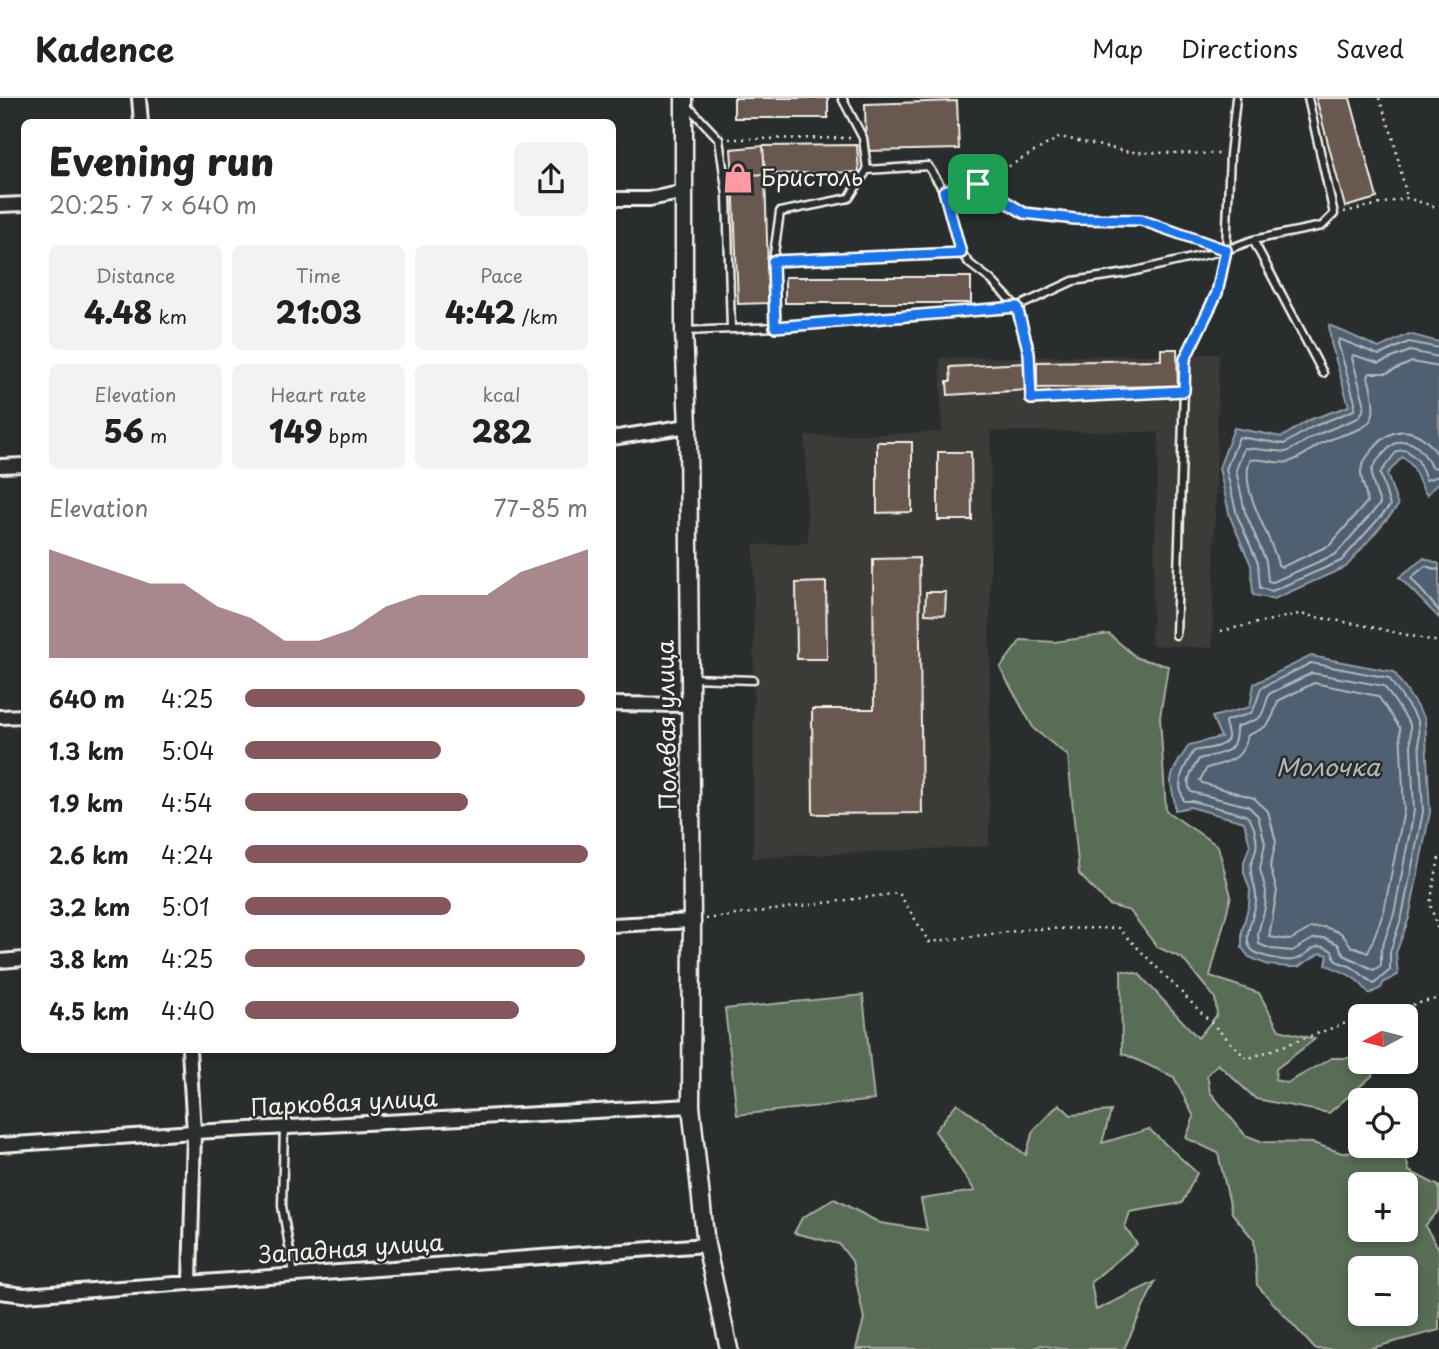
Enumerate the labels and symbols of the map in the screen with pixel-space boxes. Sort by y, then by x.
pin [948,154,1008,214]
place label: Бристоль [761,159,863,194]
shop icon: Бристоль [721,161,755,195]
street label: Полевая улица [647,639,684,810]
water label: Молочка [1276,748,1381,784]
north arrow [1348,1004,1418,1074]
street label: Парковая улица [249,1079,439,1124]
street label: Западная улица [257,1224,445,1271]

